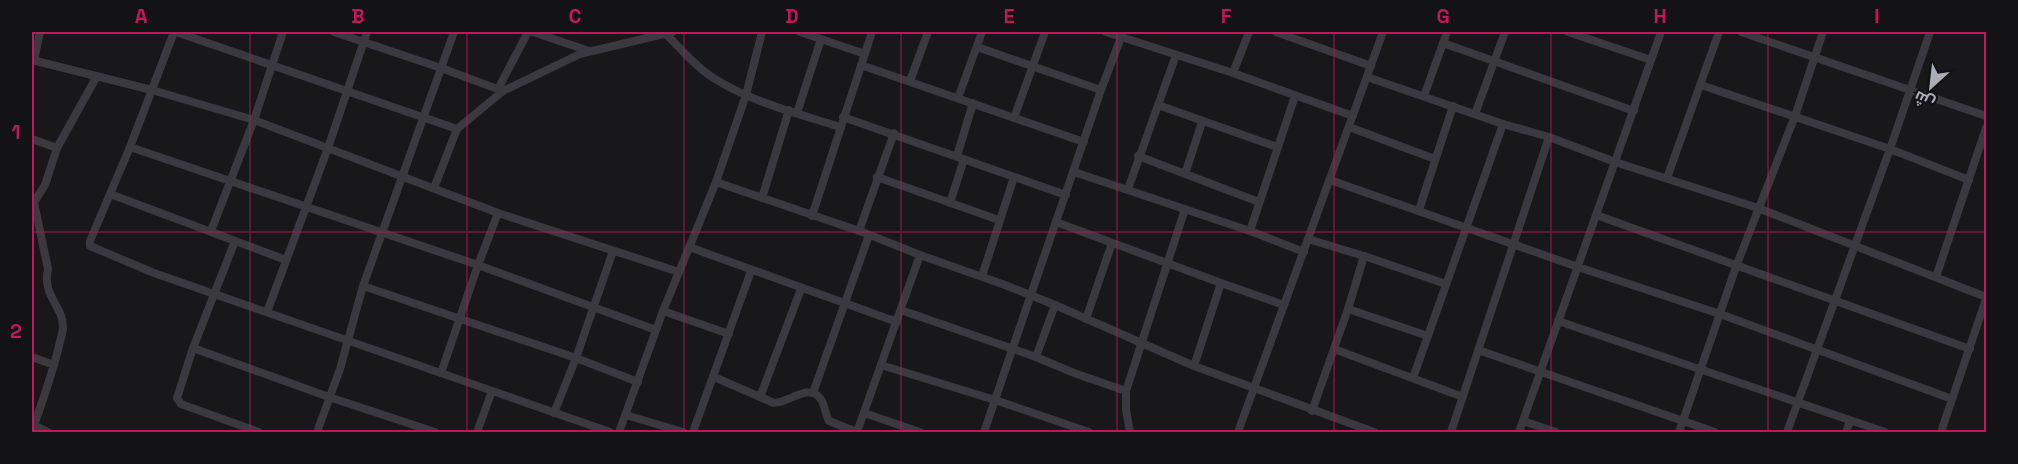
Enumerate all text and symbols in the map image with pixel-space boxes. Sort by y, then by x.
text: A [135,3,148,29]
text: B [351,3,365,29]
text: C [569,3,582,29]
text: D [785,3,799,29]
text: E [1003,3,1015,29]
text: F [1221,3,1232,29]
text: G [1436,3,1450,29]
text: H [1653,3,1667,29]
text: I [1874,3,1880,29]
north arrow [1901,57,1961,117]
text: ش [1911,86,1938,114]
text: 1 [11,119,21,145]
text: 2 [10,318,22,344]

